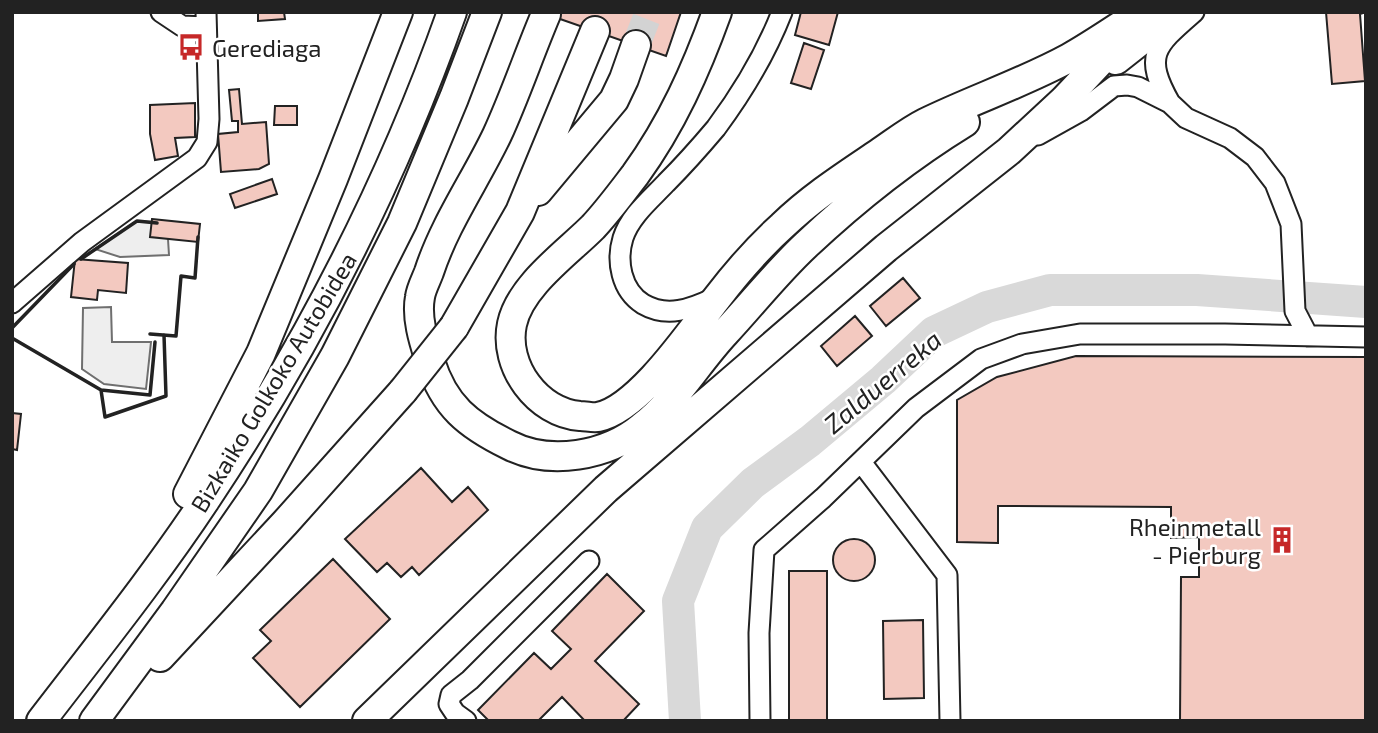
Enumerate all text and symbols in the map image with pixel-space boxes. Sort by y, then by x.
bus stop icon: Gerediaga [176,32,206,62]
place label: Gerediaga [212,33,322,62]
street label: Bizkaiko Golkoko Autobidea [184,247,362,517]
water label: Zalduerreka [817,323,947,439]
place label: Rheinmetall - Pierburg [1129,512,1261,569]
building icon: Rheinmetall - Pierburg [1267,525,1297,555]

